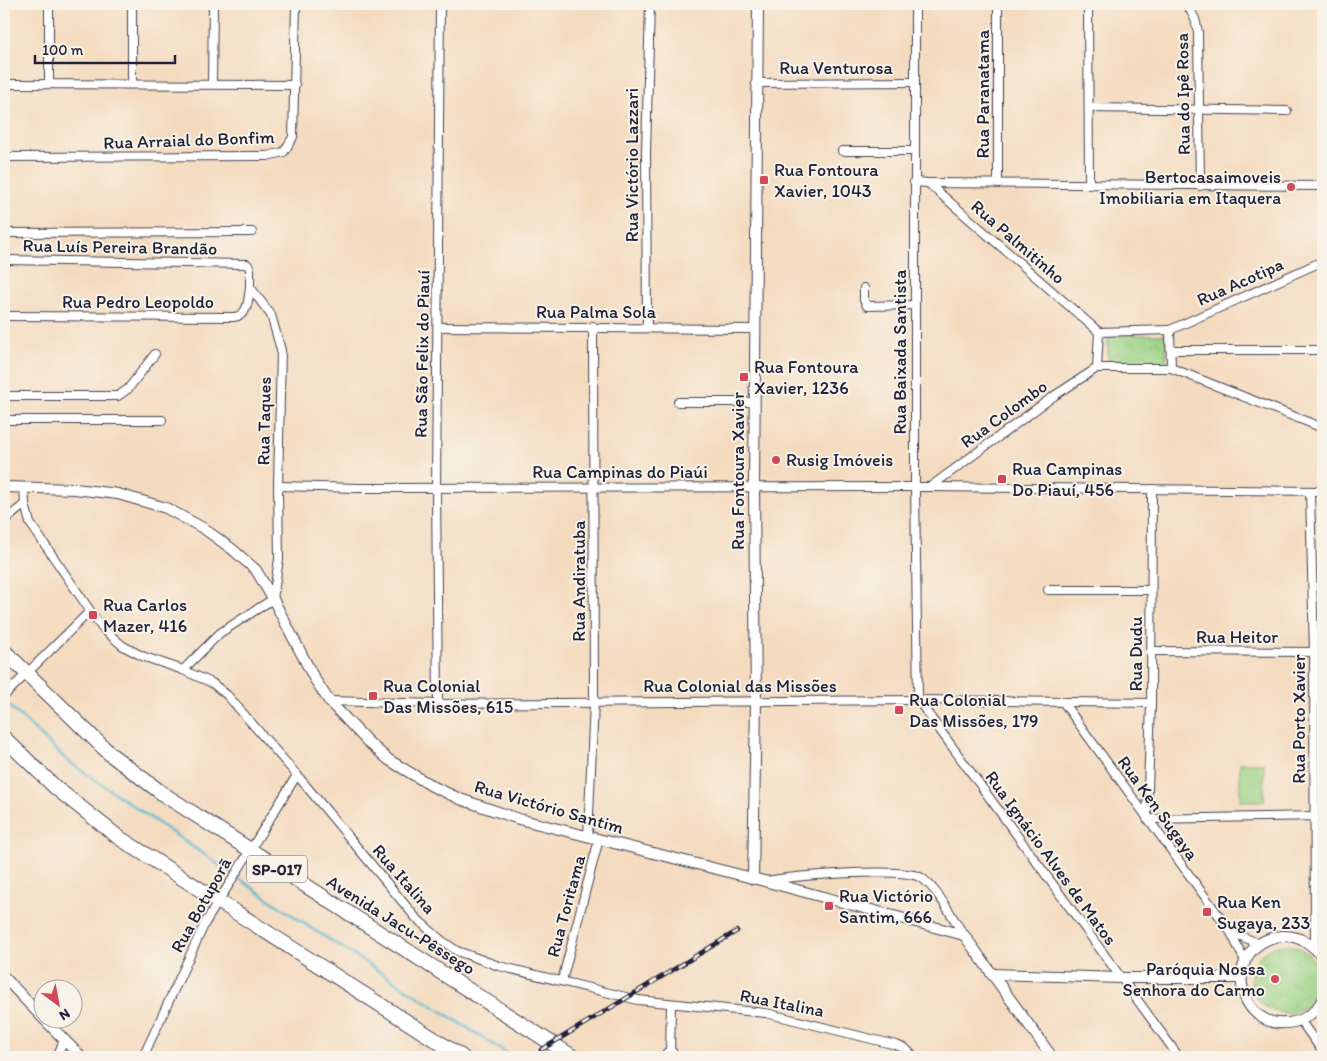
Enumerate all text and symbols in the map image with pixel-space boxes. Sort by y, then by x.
street label: Rua Paranatama [972,29,994,158]
scale bar [35,32,175,64]
street label: Rua do Ipê Rosa [1171,33,1195,155]
text: 100 m [42,41,84,59]
street label: Rua Venturosa [779,57,893,79]
street label: Rua Victório Lazzari [621,88,643,242]
street label: Rua Arraial do Bonfim [103,126,275,154]
place label: Rua Fontoura Xavier, 1043 [774,159,879,202]
place label: Bertocasaimoveis Imobiliaria em Itaquera [1099,166,1281,209]
marker: Rua Fontoura Xavier, 1043 [758,174,770,186]
marker: Bertocasaimoveis Imobiliaria em Itaquera [1285,181,1297,193]
street label: Rua Palmitinho [966,195,1070,289]
street label: Rua Luís Pereira Brandão [23,234,217,260]
street label: Rua Acotipa [1193,253,1287,311]
street label: Rua Baixada Santista [889,269,911,435]
street label: Rua São Felix do Piauí [410,270,434,438]
street label: Rua Pedro Leopoldo [62,291,214,313]
street label: Rua Palma Sola [536,301,657,323]
place label: Rua Fontoura Xavier, 1236 [754,356,859,399]
marker: Rua Fontoura Xavier, 1236 [738,371,750,383]
street label: Rua Colombo [956,375,1052,453]
street label: Rua Taques [252,376,276,466]
street label: Rua Fontoura Xavier [727,392,749,550]
place label: Rusig Imóveis [786,449,893,471]
marker: Rusig Imóveis [770,454,782,466]
place label: Rua Campinas Do Piauí, 456 [1012,458,1122,501]
street label: Rua Campinas do Piaúi [532,461,708,483]
marker: Rua Campinas Do Piauí, 456 [996,473,1008,485]
street label: Rua Andiratuba [568,520,590,642]
place label: Rua Carlos Mazer, 416 [103,594,187,637]
marker: Rua Carlos Mazer, 416 [87,609,99,621]
street label: Rua Dudu [1125,616,1147,692]
street label: Rua Heitor [1196,626,1278,648]
street label: Rua Porto Xavier [1288,654,1310,784]
place label: Rua Colonial Das Missões, 615 [383,675,513,718]
street label: Rua Colonial das Missões [643,675,837,697]
place label: Rua Colonial Das Missões, 179 [909,689,1039,732]
marker: Rua Colonial Das Missões, 615 [367,690,379,702]
marker: Rua Colonial Das Missões, 179 [893,704,905,716]
street label: Rua Ken Sugaya [1113,751,1204,865]
street label: Rua Ignácio Alves de Matos [980,767,1122,949]
street label: Rua Victório Santim [472,775,626,839]
street label: Rua Italina [368,840,440,919]
street label: Rua Toritama [542,852,590,959]
street label: Rua Botuporã [166,853,236,956]
road number: SP-017 [247,856,307,882]
street label: Avenida Jacu-Pêssego [323,870,479,980]
place label: Rua Victório Santim, 666 [839,885,933,928]
place label: Rua Ken Sugaya, 233 [1217,891,1311,934]
marker: Rua Victório Santim, 666 [823,900,835,912]
marker: Rua Ken Sugaya, 233 [1201,906,1213,918]
place label: Paróquia Nossa Senhora do Carmo [1123,958,1266,1001]
marker: Paróquia Nossa Senhora do Carmo [1269,973,1281,985]
north arrow [32,978,82,1028]
street label: Rua Italina [738,984,826,1022]
text: N [56,1005,73,1024]

